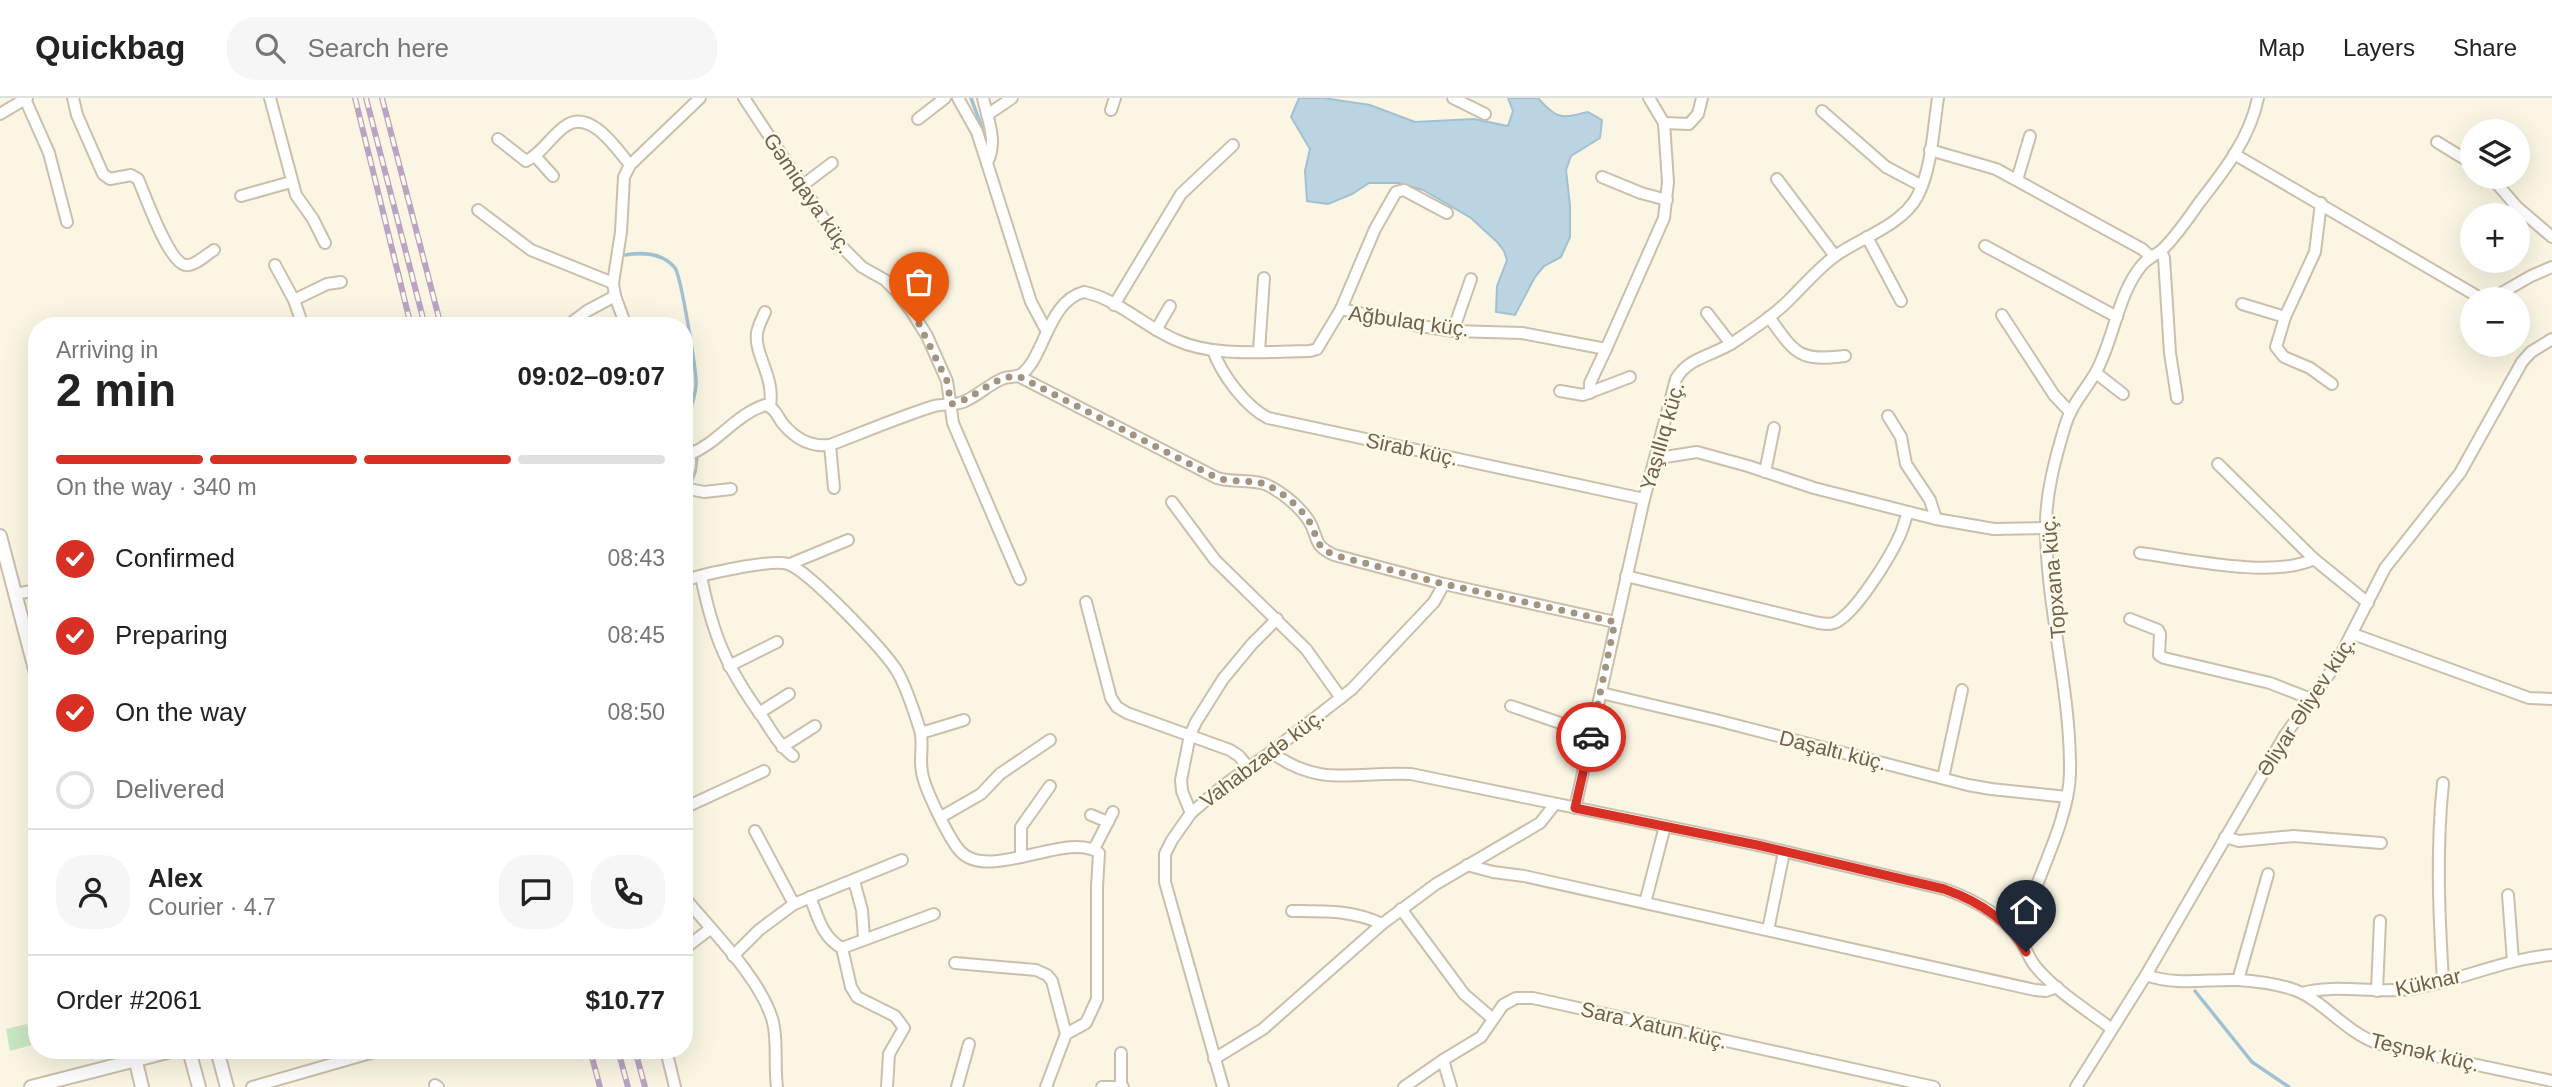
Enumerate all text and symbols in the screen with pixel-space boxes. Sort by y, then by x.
search box [227,17,717,80]
text: Quickbag [35,29,185,66]
icon: search [251,29,289,67]
text: Search here [307,33,449,63]
text: Map [2258,34,2305,61]
text: Layers [2343,34,2415,61]
text: Share [2453,34,2517,61]
map controls [2460,119,2530,357]
button: layers [2460,119,2530,189]
street label: Gəmiqaya küç. [759,129,857,257]
button: + [2460,203,2530,273]
pin [889,252,949,324]
icon: bag [900,263,938,301]
button: − [2460,287,2530,357]
street label: Ağbulaq küç. [1347,301,1471,341]
text: Arriving in [56,337,158,363]
text: 09:02–09:07 [518,361,665,391]
text: 2 min [56,364,176,416]
street label: Yaşıllıq küç. [1636,379,1688,493]
street label: Sirab küç. [1364,428,1460,470]
text: On the way · 340 m [56,474,257,500]
street label: Topxana küç. [2036,514,2070,640]
icon: check [56,540,94,578]
text: Confirmed [115,543,235,573]
text: 08:43 [607,545,665,571]
icon: check [56,617,94,655]
text: Preparing [115,620,228,650]
text: 08:45 [607,622,665,648]
street label: Əliyar Əliyev küç. [2252,632,2360,780]
icon: check [56,694,94,732]
text: On the way [115,697,247,727]
text: 08:50 [607,699,665,725]
courier [1556,702,1626,772]
street label: Vahabzadə küç. [1196,704,1328,812]
icon: car [1572,718,1610,756]
street label: Daşaltı küç. [1777,726,1889,774]
text: Delivered [115,774,225,804]
button: person [56,855,130,929]
button: chat [499,855,573,929]
button: phone [591,855,665,929]
text: Alex [148,863,203,893]
pin [1996,880,2056,952]
icon: home [2007,891,2045,929]
text: Courier · 4.7 [148,894,276,920]
street label: Küknar [2393,964,2463,1000]
text: Order #2061 [56,985,202,1015]
text: $10.77 [585,985,665,1015]
street label: Sara Xatun küç. [1579,997,1729,1053]
street label: Teşnək küç. [2368,1028,2482,1076]

